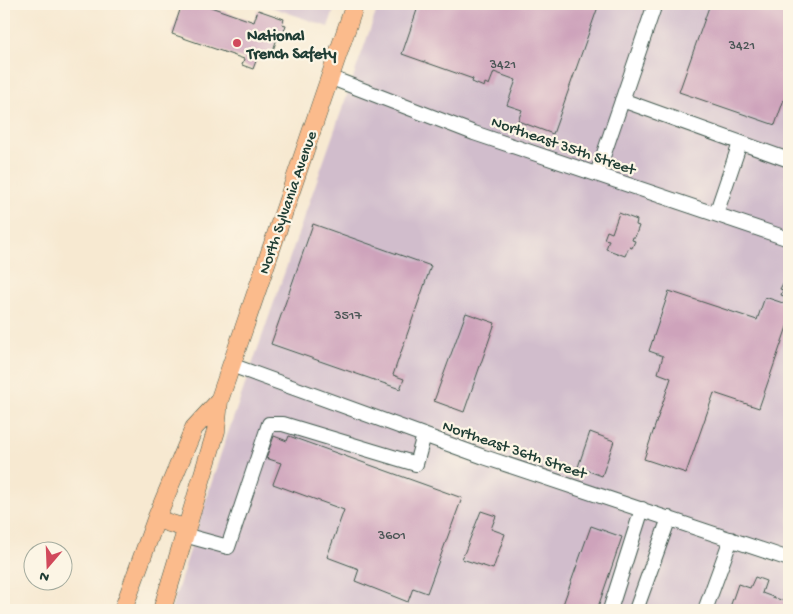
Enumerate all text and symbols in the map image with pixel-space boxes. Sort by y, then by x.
place label: National Trench Safety [245,28,336,65]
marker: National Trench Safety [231,37,243,49]
house number: 3421 [728,38,755,55]
house number: 3421 [489,57,516,74]
street label: Northeast 35th Street [488,114,639,181]
street label: North Sylvania Avenue [256,128,323,277]
house number: 3517 [333,308,363,325]
street label: Northeast 36th Street [439,418,590,485]
house number: 3601 [377,528,406,545]
north arrow [22,542,72,592]
text: N [37,566,52,585]

